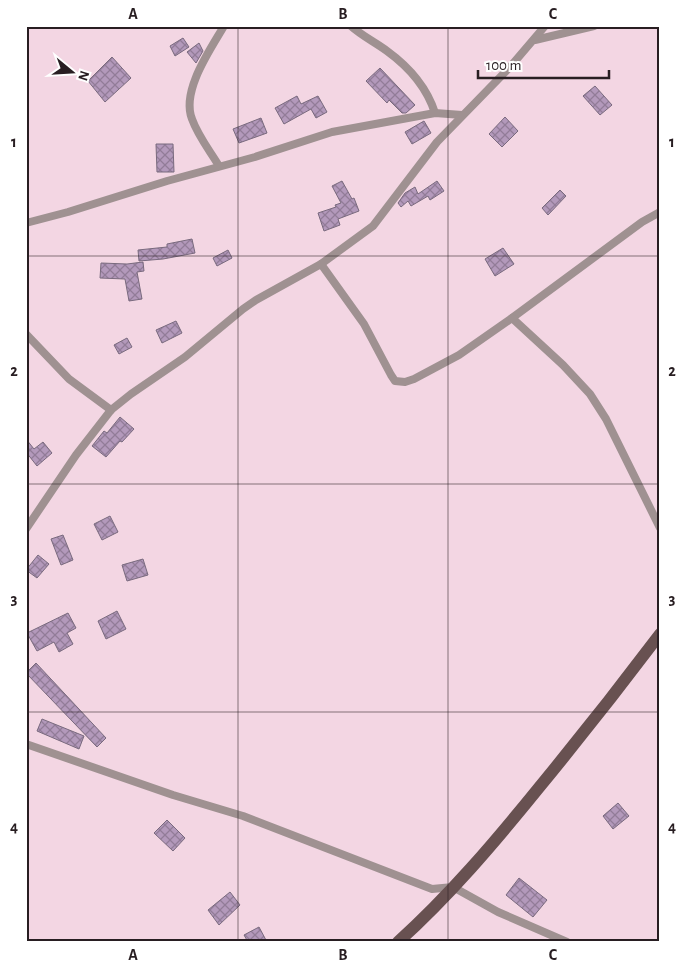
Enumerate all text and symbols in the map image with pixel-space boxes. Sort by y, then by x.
text: A [128,6,138,22]
text: B [338,6,348,22]
text: C [549,6,558,22]
north arrow [48,48,98,98]
scale bar [478,48,610,80]
text: 100 m [486,58,521,73]
text: N [75,69,92,83]
text: 1 [11,134,17,150]
text: 1 [669,134,675,150]
text: 2 [10,363,18,379]
text: 2 [668,363,676,379]
text: 3 [11,591,18,607]
text: 3 [669,591,676,607]
text: 4 [10,819,18,835]
text: 4 [668,819,676,835]
text: A [128,947,138,963]
text: B [338,947,348,963]
text: C [549,947,558,963]

